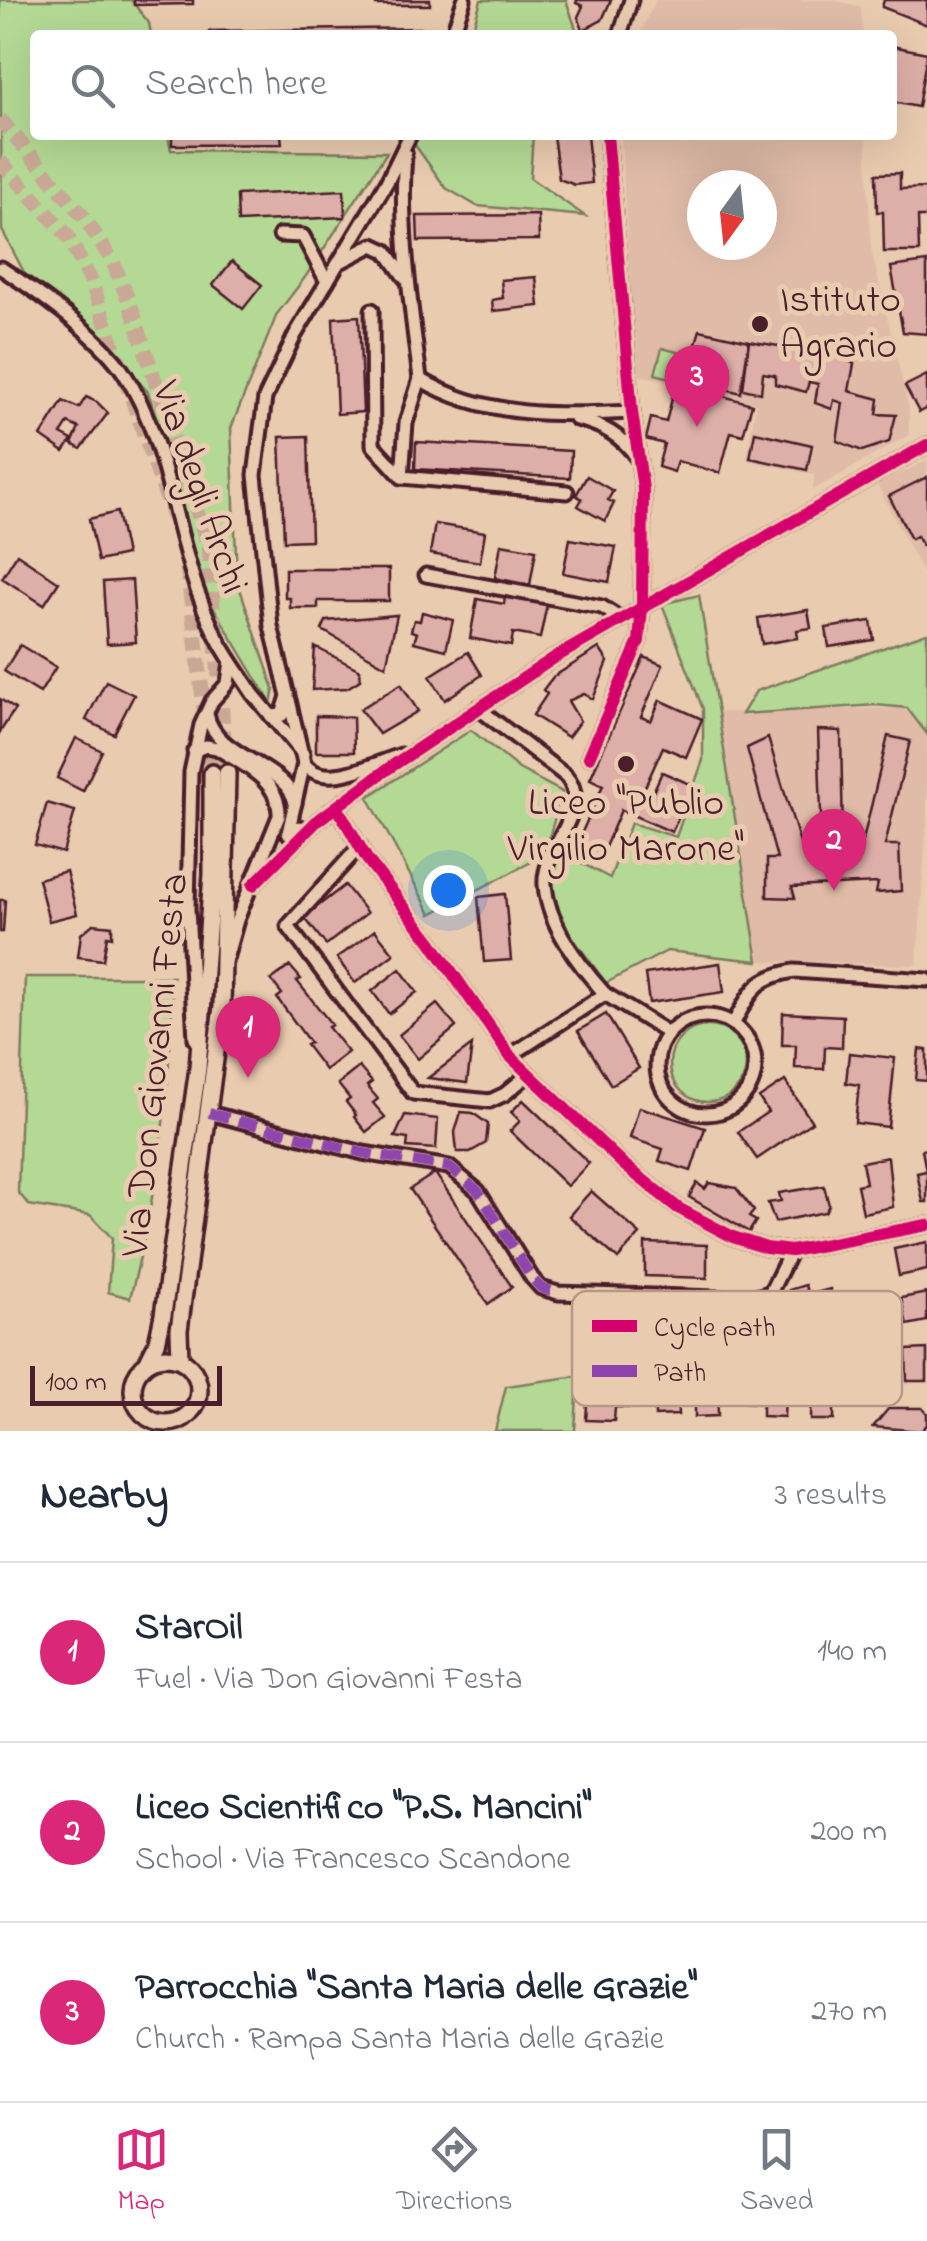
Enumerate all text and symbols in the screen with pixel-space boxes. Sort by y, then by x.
search box [30,30,897,140]
text: Search here [145,57,327,113]
icon: search [65,58,120,113]
north arrow [687,170,777,260]
place label: Istituto Agrario [780,272,901,377]
marker: Istituto Agrario [749,313,771,335]
pin: 3 [664,344,730,427]
street label: Via degli Archi [134,373,262,602]
marker: Liceo "Publio Virgilio Marone" [615,753,637,775]
place label: Liceo "Publio Virgilio Marone" [507,775,744,880]
pin: 2 [802,808,866,891]
your location [423,865,474,916]
street label: Via Don Giovanni Festa [107,870,206,1261]
pin: 1 [216,996,280,1078]
legend [572,1291,902,1406]
text: Cycle path [654,1309,776,1350]
text: Path [654,1354,706,1395]
scale bar [30,1361,222,1406]
text: 100 m [45,1363,107,1404]
text: Nearby [40,1466,168,1527]
text: 3 results [775,1473,887,1520]
text: StarOil [135,1601,243,1657]
text: 1 [67,1629,78,1676]
text: 140 m [817,1629,887,1676]
text: Fuel · Via Don Giovanni Festa [135,1657,523,1704]
text: Liceo Scientifico "P.S. Mancini" [135,1781,592,1837]
text: 2 [65,1809,80,1856]
text: 200 m [811,1809,887,1856]
text: School · Via Francesco Scandone [135,1837,571,1884]
text: Parrocchia "Santa Maria delle Grazie" [135,1961,697,2017]
text: 3 [66,1989,79,2036]
text: 270 m [811,1989,887,2036]
text: Church · Rampa Santa Maria delle Grazie [135,2017,664,2064]
tab: Map [114,2122,169,2223]
tab: Directions [396,2122,513,2223]
tab: Saved [740,2122,813,2223]

